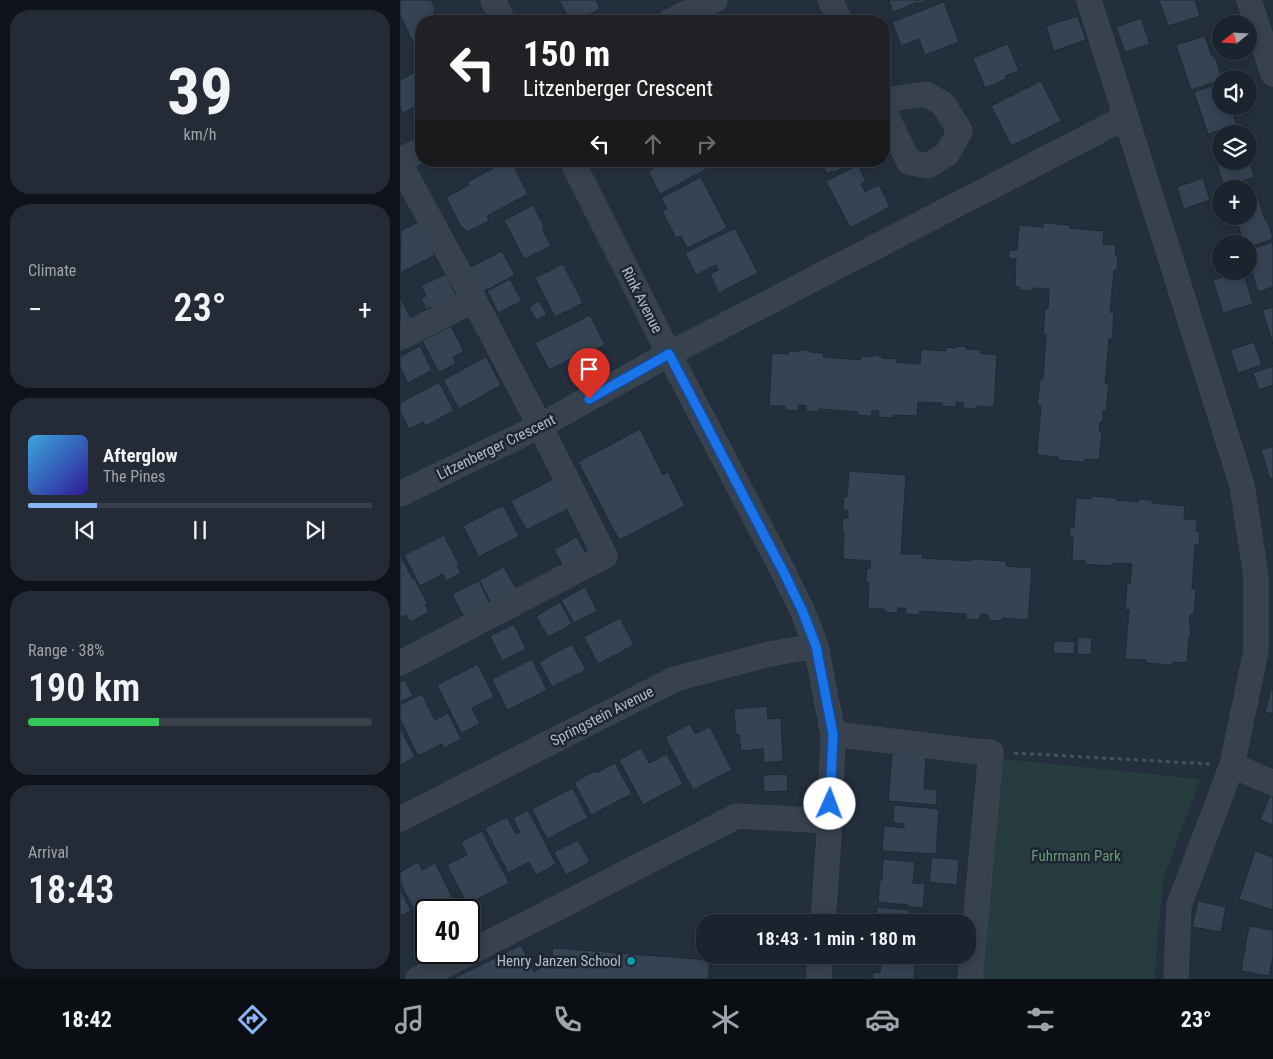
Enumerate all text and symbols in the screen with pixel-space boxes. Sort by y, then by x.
north arrow [1212,15,1258,60]
map controls [1212,15,1257,280]
text: 150 m [523,34,610,75]
icon: left [440,35,505,100]
text: 39 [167,54,233,130]
button: sound [1212,70,1257,115]
text: Litzenberger Crescent [523,76,713,101]
text: km/h [184,125,216,144]
button: layers [1212,125,1257,170]
icon: left [586,130,614,158]
icon: ahead [639,130,667,158]
icon: right [692,130,720,158]
button: + [1212,180,1257,225]
button: − [1212,235,1257,280]
text: Climate [28,261,76,280]
street label: Rink Avenue [618,264,666,336]
text: 23° [174,286,226,330]
text: − [28,293,42,326]
text: + [358,293,372,326]
pin [568,348,610,399]
icon: arrive [575,355,603,383]
street label: Litzenberger Crescent [434,411,558,483]
text: Afterglow [103,444,177,467]
text: The Pines [103,467,165,486]
icon: previous [71,516,99,544]
icon: pause [186,516,214,544]
icon: next [301,516,329,544]
text: Range · 38% [28,641,104,660]
text: 190 km [28,666,140,710]
street label: Springstein Avenue [547,682,657,750]
position arrow [803,777,855,829]
text: Arrival [28,843,69,862]
park label: Fuhrmann Park [1031,847,1121,865]
text: 18:43 [28,868,114,912]
speed limit sign: 40 [415,899,480,964]
text: 18:43 · 1 min · 180 m [756,927,916,950]
place label: Henry Janzen School [497,952,621,970]
marker: Henry Janzen School [625,955,637,967]
icon: directions [235,1002,270,1037]
icon: music [392,1002,427,1037]
icon: phone [550,1002,585,1037]
icon: climate [708,1002,743,1037]
icon: car [865,1002,900,1037]
icon: filters [1023,1002,1058,1037]
text: 18:42 [61,1007,112,1032]
text: 23° [1181,1007,1212,1032]

